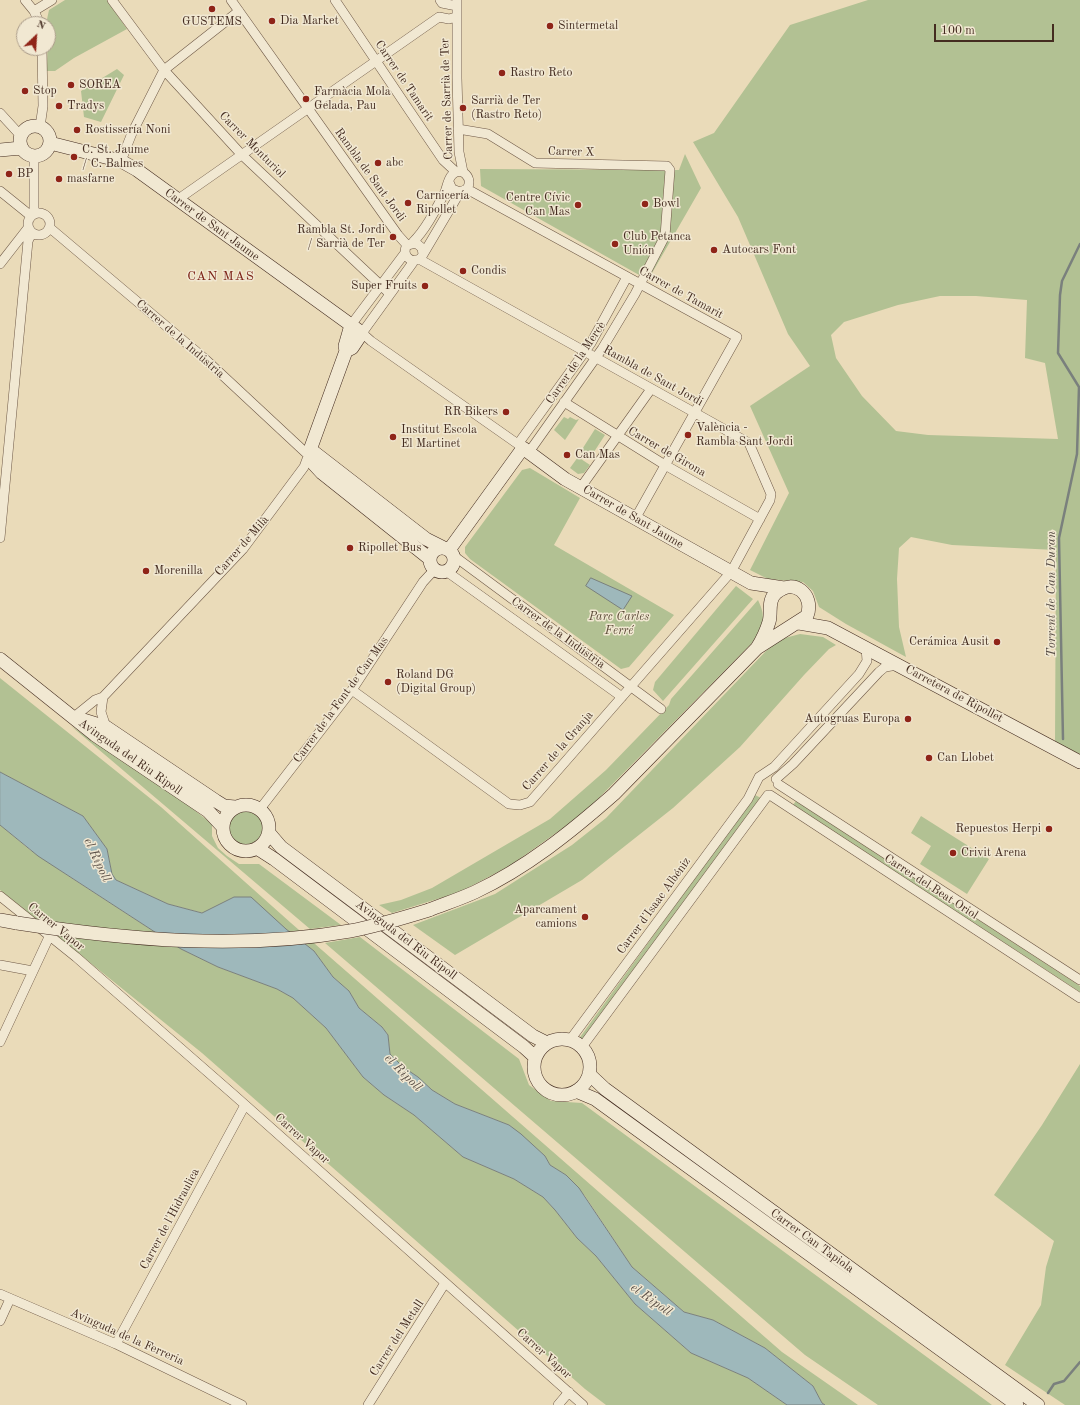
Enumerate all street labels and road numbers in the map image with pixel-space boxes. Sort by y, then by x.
street label: Carrer de Tamarit [372,38,436,124]
street label: Carrer de Sarrià de Ter [438,38,456,160]
street label: Carrer Monturiol [216,109,288,181]
street label: Rambla de Sant Jordi [331,125,409,225]
street label: Carrer X [548,144,594,160]
street label: Carrer de Sant Jaume [162,186,262,264]
street label: Carrer de Tamarit [636,264,726,322]
street label: Carrer de la Indústria [133,297,227,381]
street label: Carrer de la Mercè [543,319,609,407]
street label: Rambla de Sant Jordi [600,343,706,409]
street label: Carrer de Girona [625,424,709,480]
street label: Carrer de Sant Jaume [580,482,686,552]
street label: Carrer de Milà [212,513,272,579]
street label: Carrer de la Indústria [508,594,608,672]
street label: Carrer de la Font de Can Mas [290,634,392,766]
street label: Carretera de Ripollet [903,662,1005,726]
street label: Carrer de la Granja [519,708,597,794]
street label: Avinguda del Riu Ripoll [75,716,185,798]
street label: Carrer del Beat Oriol [881,851,981,923]
street label: Carrer d'Isaac Albéniz [614,855,694,957]
street label: Avinguda del Riu Ripoll [352,897,460,983]
street label: Carrer Vapor [25,900,87,954]
street label: Carrer Vapor [272,1111,332,1167]
street label: Carrer de l'Hidraulica [137,1166,203,1272]
street label: Carrer Can Tapiola [767,1206,857,1276]
street label: Carrer del Metall [367,1297,427,1379]
street label: Avinguda de la Ferreria [68,1305,186,1369]
street label: Carrer Vapor [514,1326,574,1382]

